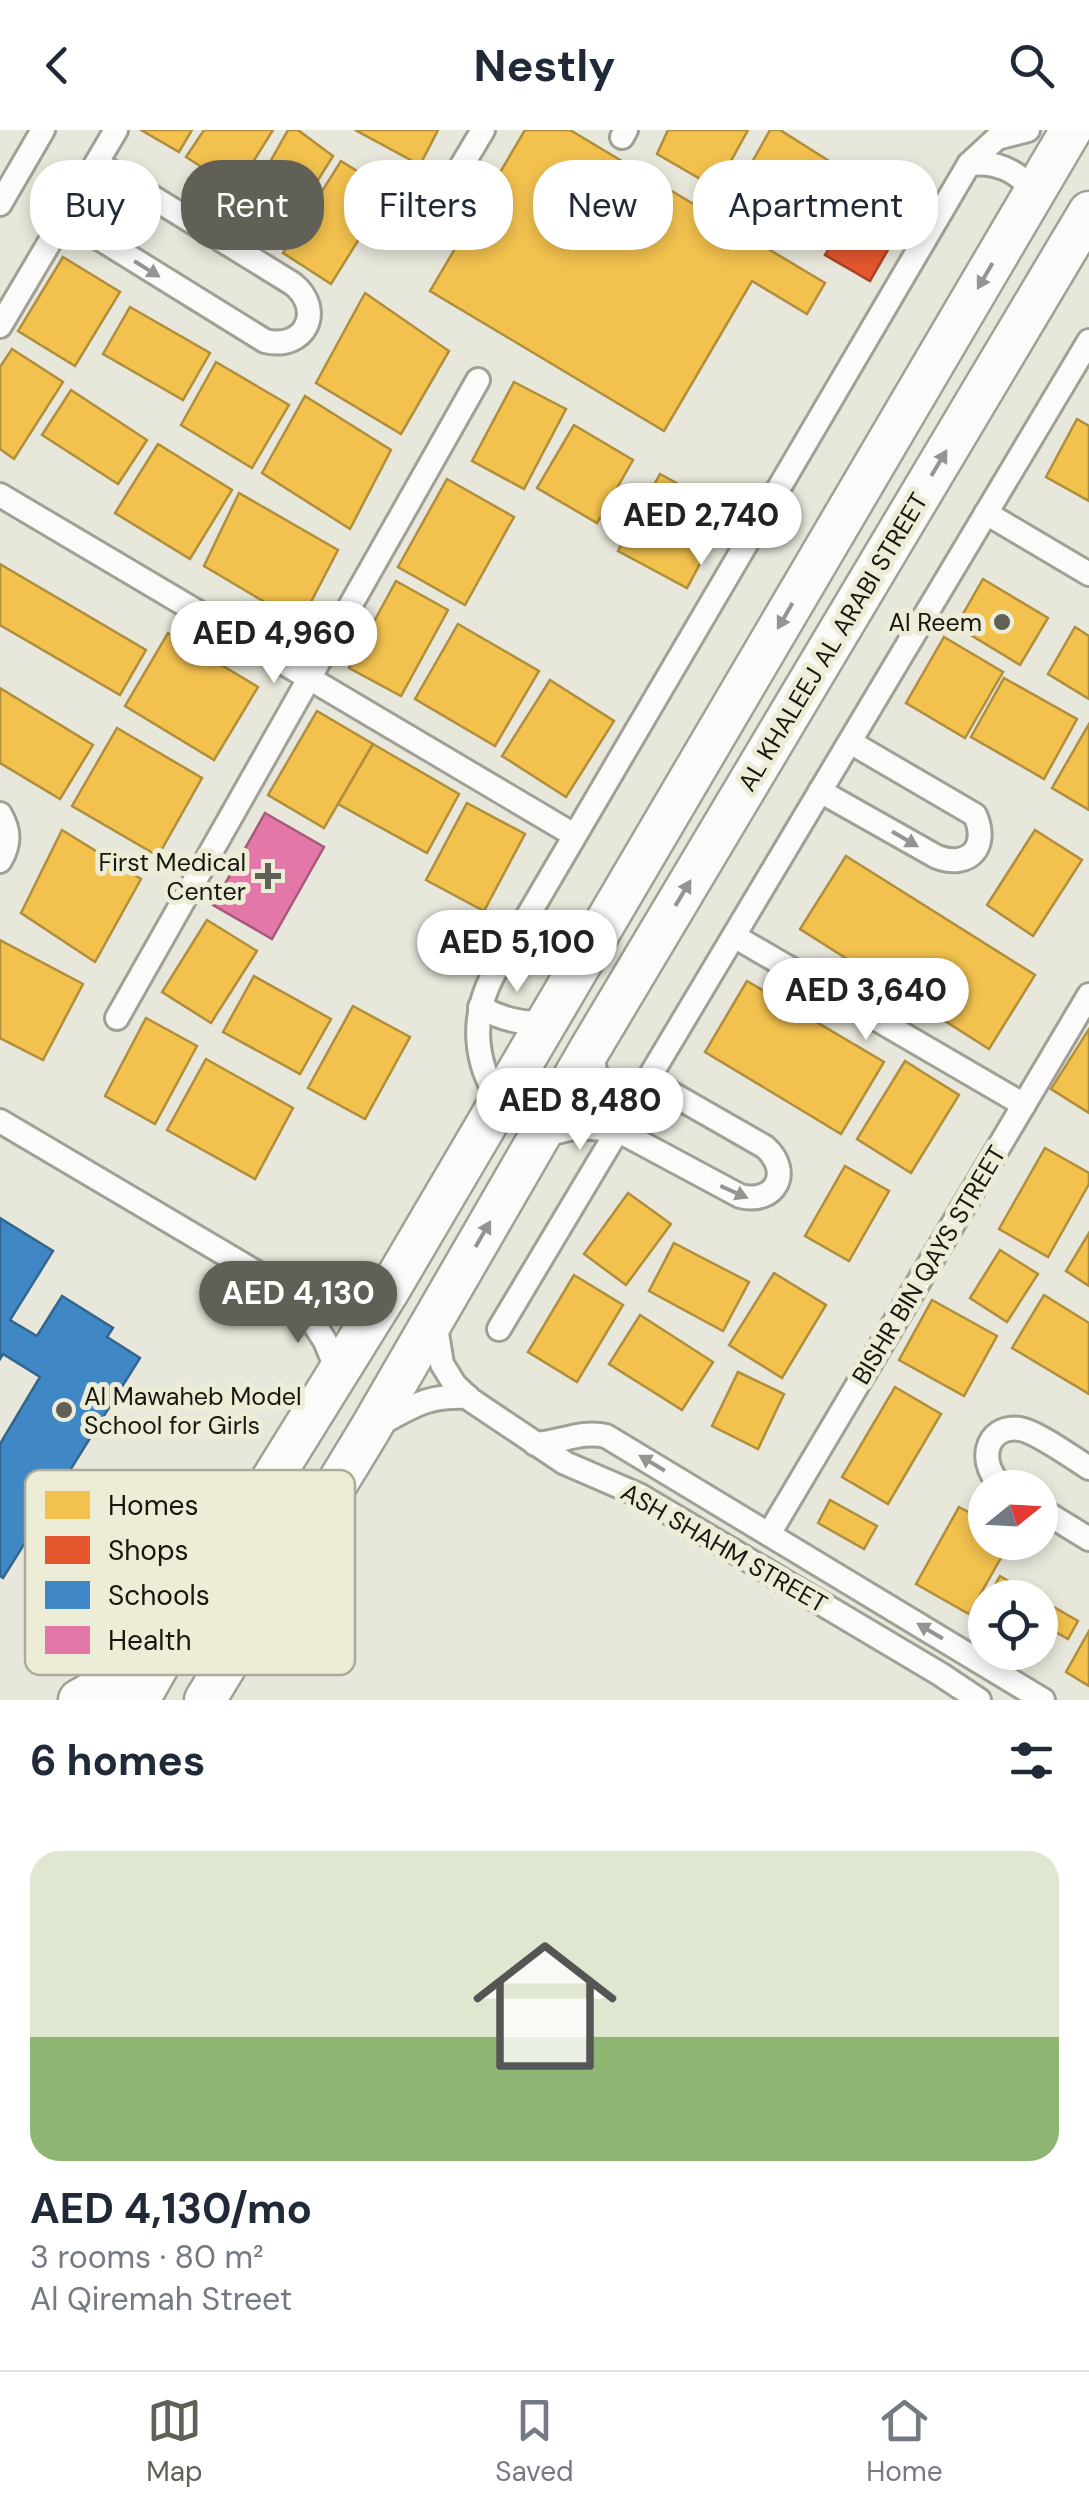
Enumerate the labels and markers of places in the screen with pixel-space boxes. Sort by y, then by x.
pin: AED 2,740 [587,483,815,568]
pin: AED 4,960 [160,601,388,686]
place label: Al Reem [888,606,982,639]
marker: Al Reem [991,611,1013,633]
place label: First Medical Center [99,846,246,908]
marker: First Medical Center [255,863,281,889]
pin: AED 5,100 [403,910,631,995]
pin: AED 3,640 [752,958,980,1043]
pin: AED 8,480 [466,1068,694,1153]
pin: AED 4,130 [184,1261,412,1346]
place label: Al Mawaheb Model School for Girls [84,1380,302,1442]
marker: Al Mawaheb Model School for Girls [53,1399,75,1421]

